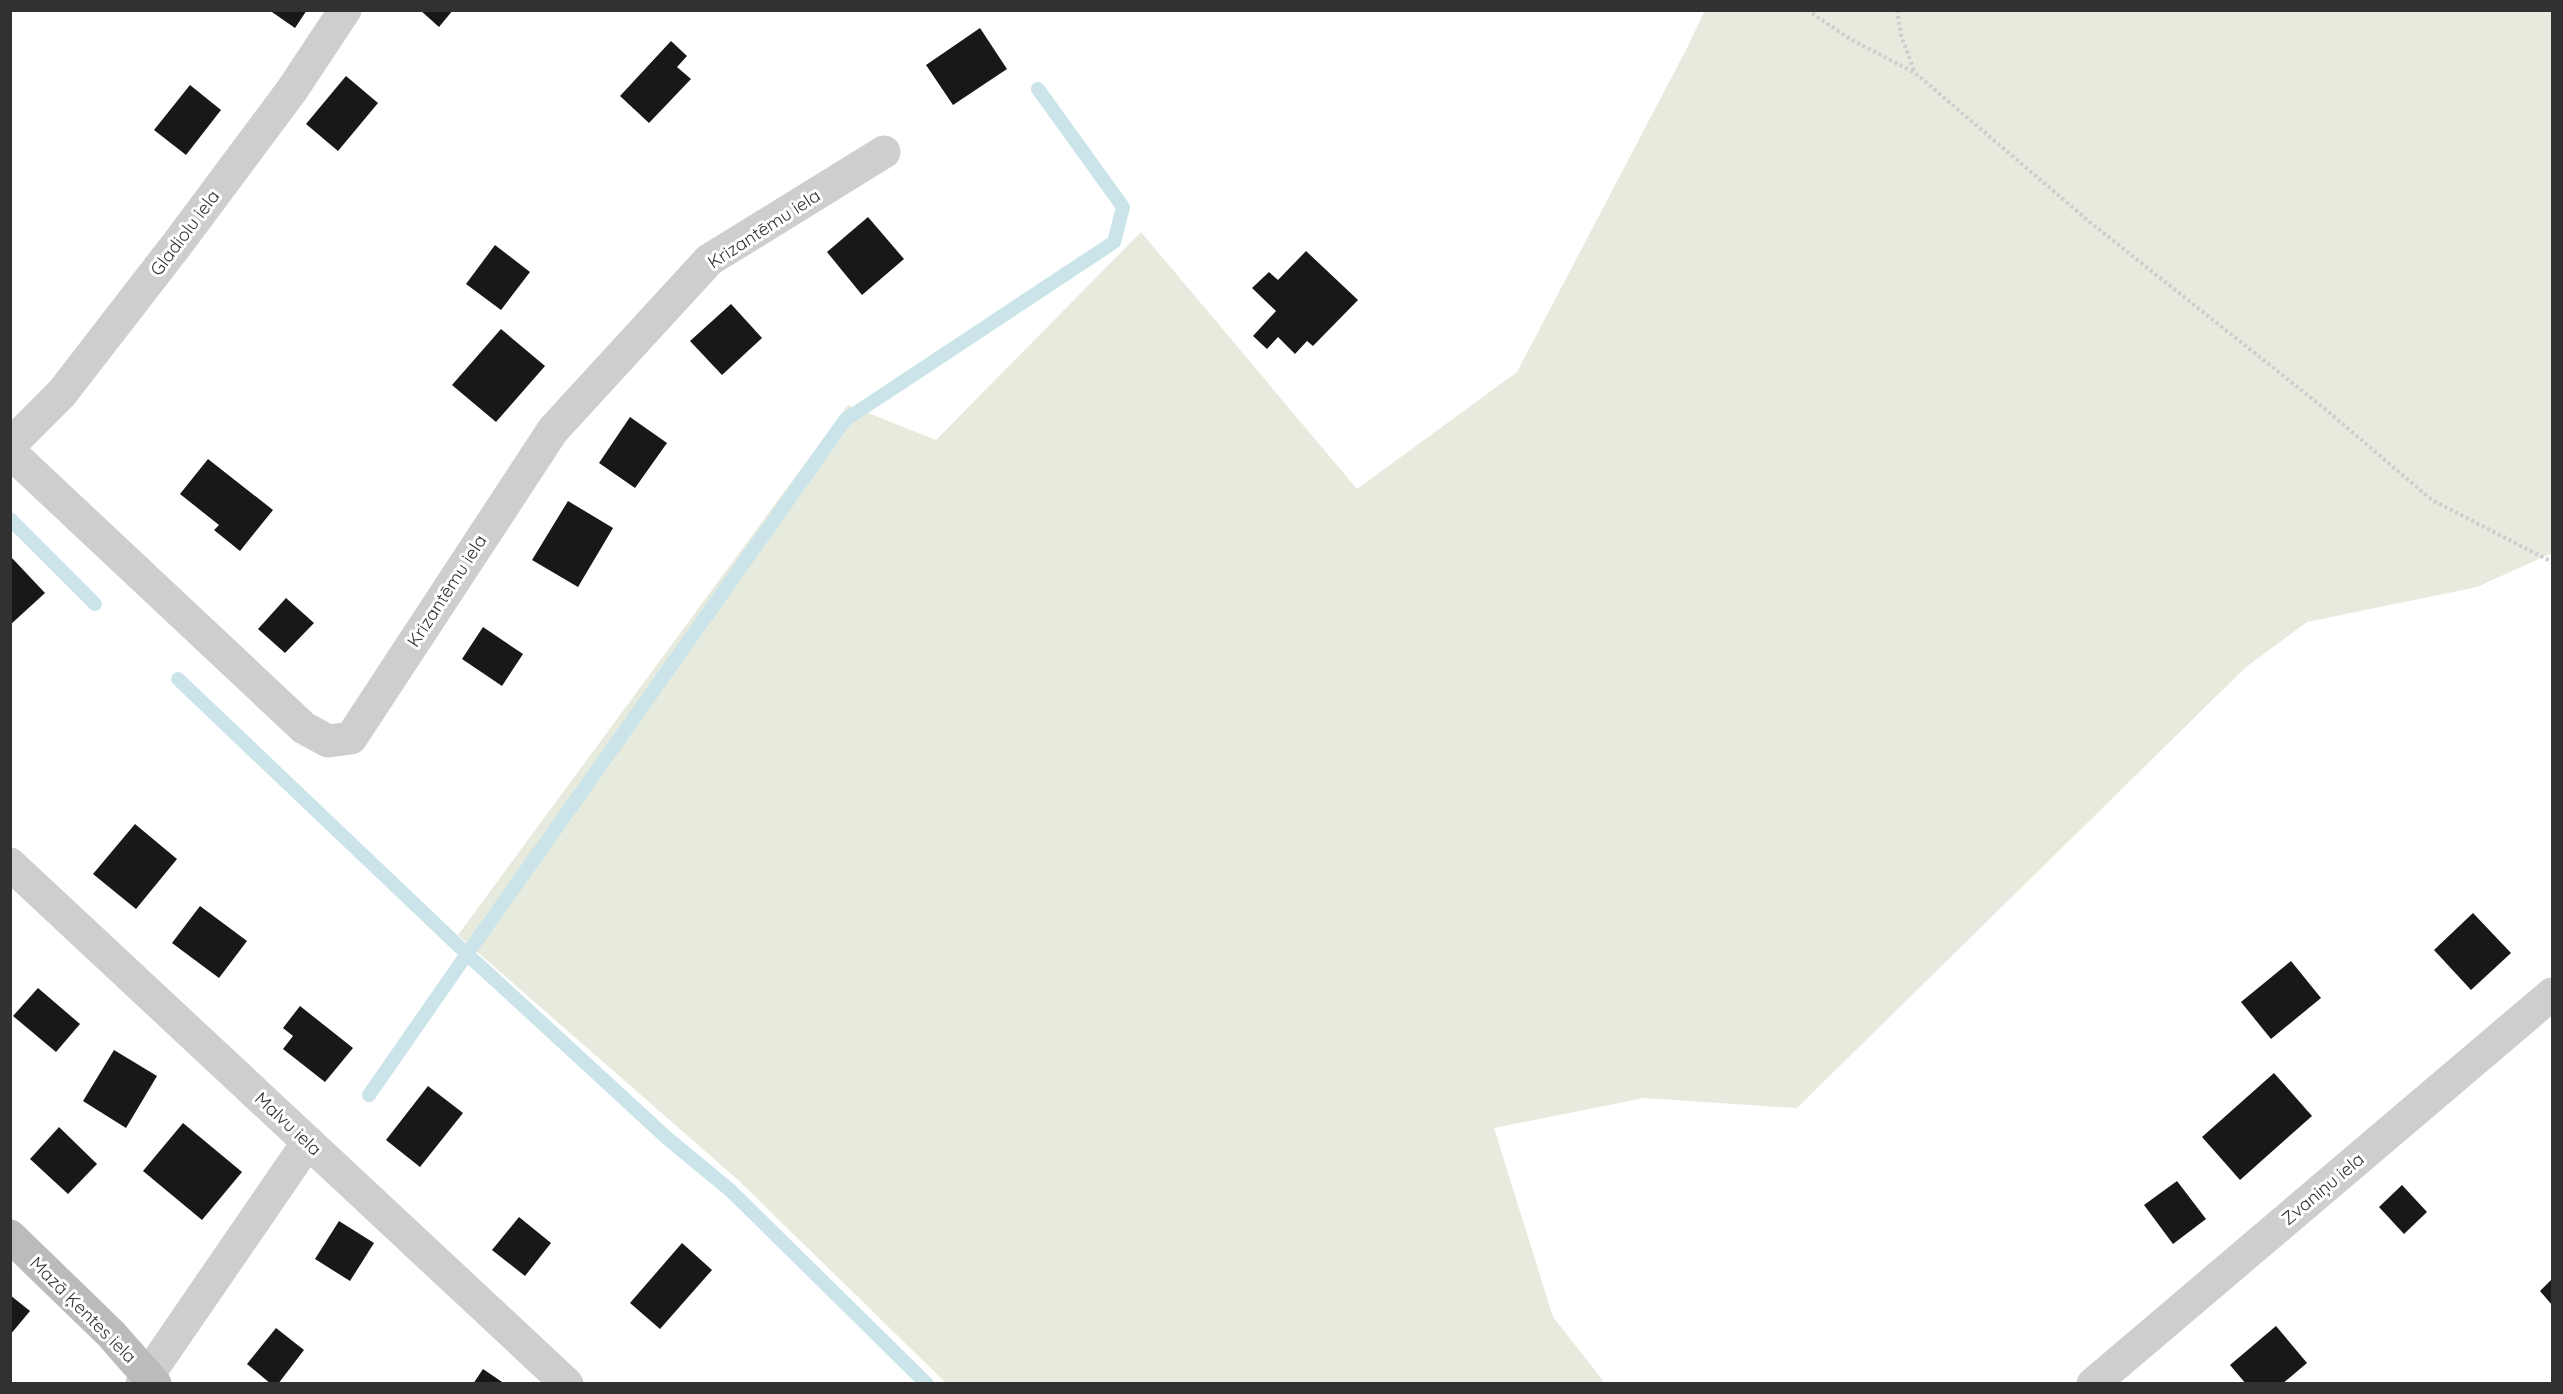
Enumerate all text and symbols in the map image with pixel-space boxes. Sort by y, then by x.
street label: Krizantēmu iela [703,184,824,274]
street label: Gladiolu iela [145,185,224,280]
street label: Krizantēmu iela [402,530,492,651]
street label: Malvu iela [250,1087,327,1160]
street label: Zvaniņu iela [2277,1147,2369,1230]
street label: Mazā Ķentes iela [25,1251,142,1368]

